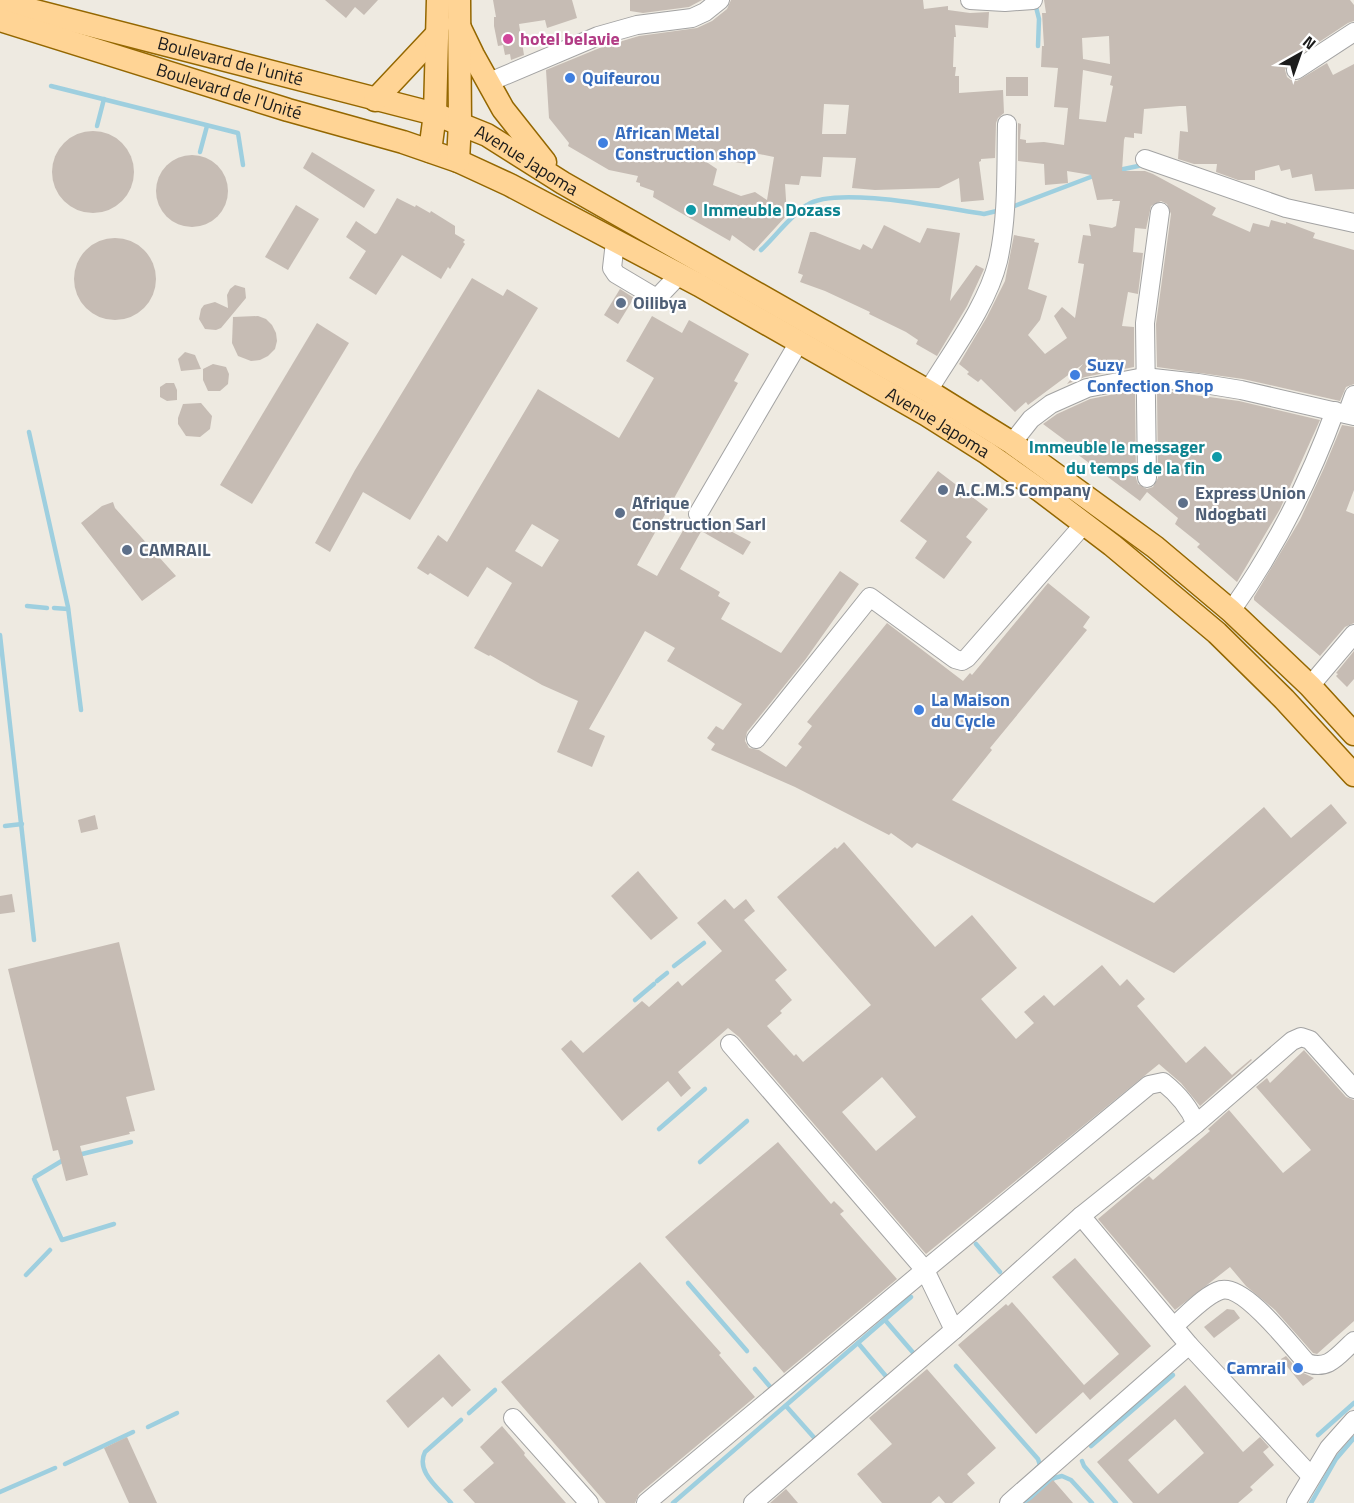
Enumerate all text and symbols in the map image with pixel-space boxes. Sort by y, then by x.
north arrow [1270,24,1330,84]
place label: hotel belavie [520,25,620,52]
street label: Boulevard de l'unité [155,29,306,93]
text: N [1298,30,1322,55]
marker: hotel belavie [501,32,515,46]
street label: Boulevard de l'Unité [153,56,305,126]
place label: Quifeurou [582,64,660,91]
marker: Quifeurou [563,71,577,85]
street label: Avenue Japoma [471,117,584,202]
place label: African Metal Construction shop [615,119,757,167]
marker: African Metal Construction shop [596,136,610,150]
place label: Immeuble Dozass [703,196,841,223]
marker: Immeuble Dozass [684,203,698,217]
place label: Oilibya [633,289,687,316]
marker: Oilibya [614,296,628,310]
place label: Suzy Confection Shop [1087,351,1214,399]
marker: Suzy Confection Shop [1068,368,1082,382]
street label: Avenue Japoma [881,380,995,464]
place label: Immeuble le messager du temps de la fin [1029,433,1205,481]
marker: Immeuble le messager du temps de la fin [1210,450,1224,464]
place label: A.C.M.S Company [955,476,1091,503]
place label: Express Union Ndogbati [1195,479,1306,527]
marker: A.C.M.S Company [936,483,950,497]
place label: Afrique Construction Sarl [632,489,766,537]
marker: Express Union Ndogbati [1176,496,1190,510]
marker: Afrique Construction Sarl [613,506,627,520]
place label: CAMRAIL [139,536,211,563]
marker: CAMRAIL [120,543,134,557]
place label: La Maison du Cycle [931,686,1010,734]
marker: La Maison du Cycle [912,703,926,717]
place label: Camrail [1227,1354,1286,1381]
marker: Camrail [1291,1361,1305,1375]

